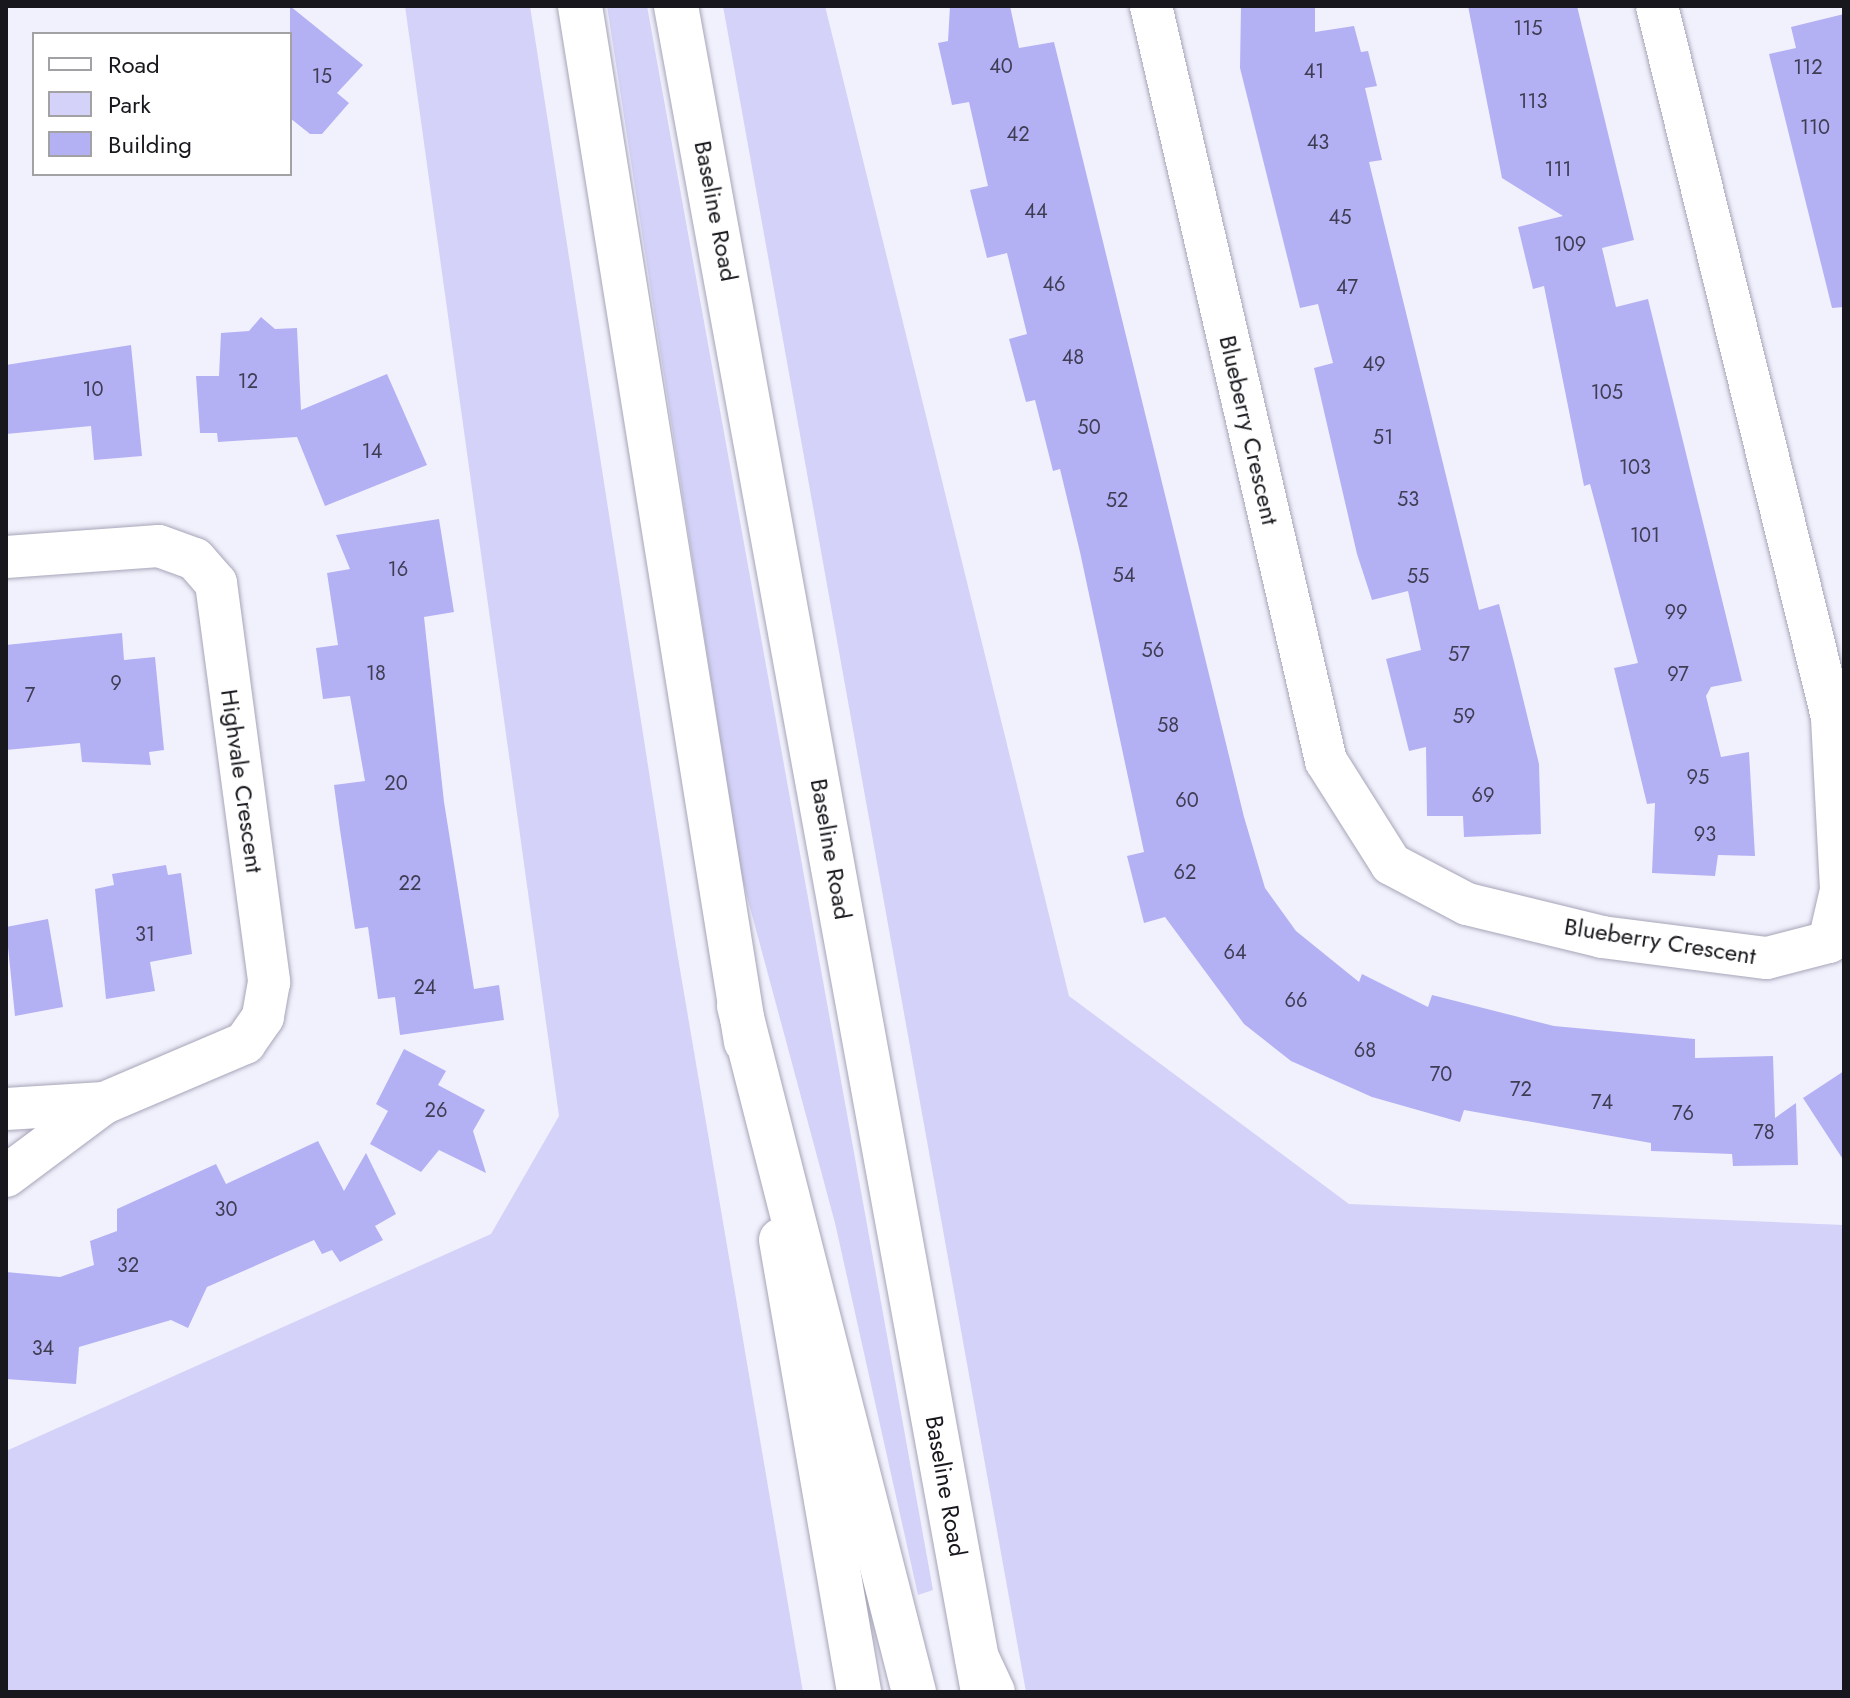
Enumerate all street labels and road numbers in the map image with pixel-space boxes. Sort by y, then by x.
street label: Baseline Road [688,138,744,284]
street label: Blueberry Crescent [1213,333,1285,527]
street label: Highvale Crescent [215,687,269,875]
street label: Baseline Road [804,776,858,922]
street label: Blueberry Crescent [1562,912,1758,970]
street label: Baseline Road [919,1413,973,1559]

